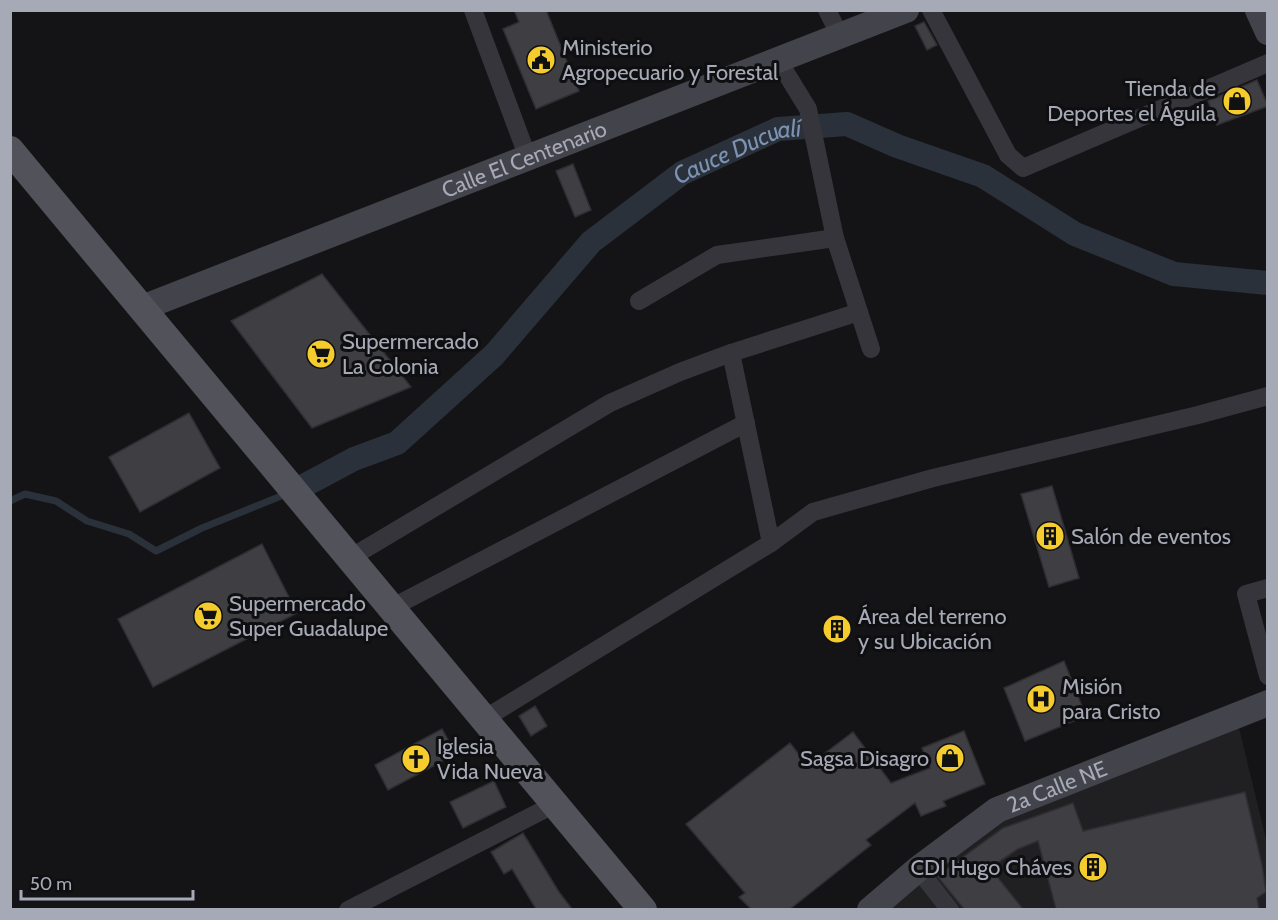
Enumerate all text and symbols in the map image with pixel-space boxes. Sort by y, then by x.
place label: Ministerio Agropecuario y Forestal [562,34,779,86]
public building icon: Ministerio Agropecuario y Forestal [525,44,557,76]
place label: Tienda de Deportes el Águila [1047,75,1216,127]
shop icon: Tienda de Deportes el Águila [1221,85,1253,117]
water label: Cauce Ducualí [666,113,804,190]
street label: Calle El Centenario [438,115,610,203]
place label: Supermercado La Colonia [342,328,479,380]
supermarket icon: Supermercado La Colonia [305,338,337,370]
building icon: Salón de eventos [1034,520,1066,552]
place label: Salón de eventos [1071,523,1231,550]
place label: Supermercado Super Guadalupe [229,590,388,642]
supermarket icon: Supermercado Super Guadalupe [192,600,224,632]
place label: Área del terreno y su Ubicación [858,603,1006,655]
building icon: Área del terreno y su Ubicación [821,613,853,645]
place label: Misión para Cristo [1062,673,1161,725]
hospital icon: Misión para Cristo [1025,683,1057,715]
place label: Iglesia Vida Nueva [437,733,543,785]
shop icon: Sagsa Disagro [934,742,966,774]
church icon: Iglesia Vida Nueva [400,743,432,775]
place label: Sagsa Disagro [800,745,929,772]
street label: 2a Calle NE [1003,754,1111,818]
building icon: CDI Hugo Cháves [1077,851,1109,883]
place label: CDI Hugo Cháves [910,854,1072,881]
scale bar [21,863,194,901]
text: 50 m [30,873,72,895]

